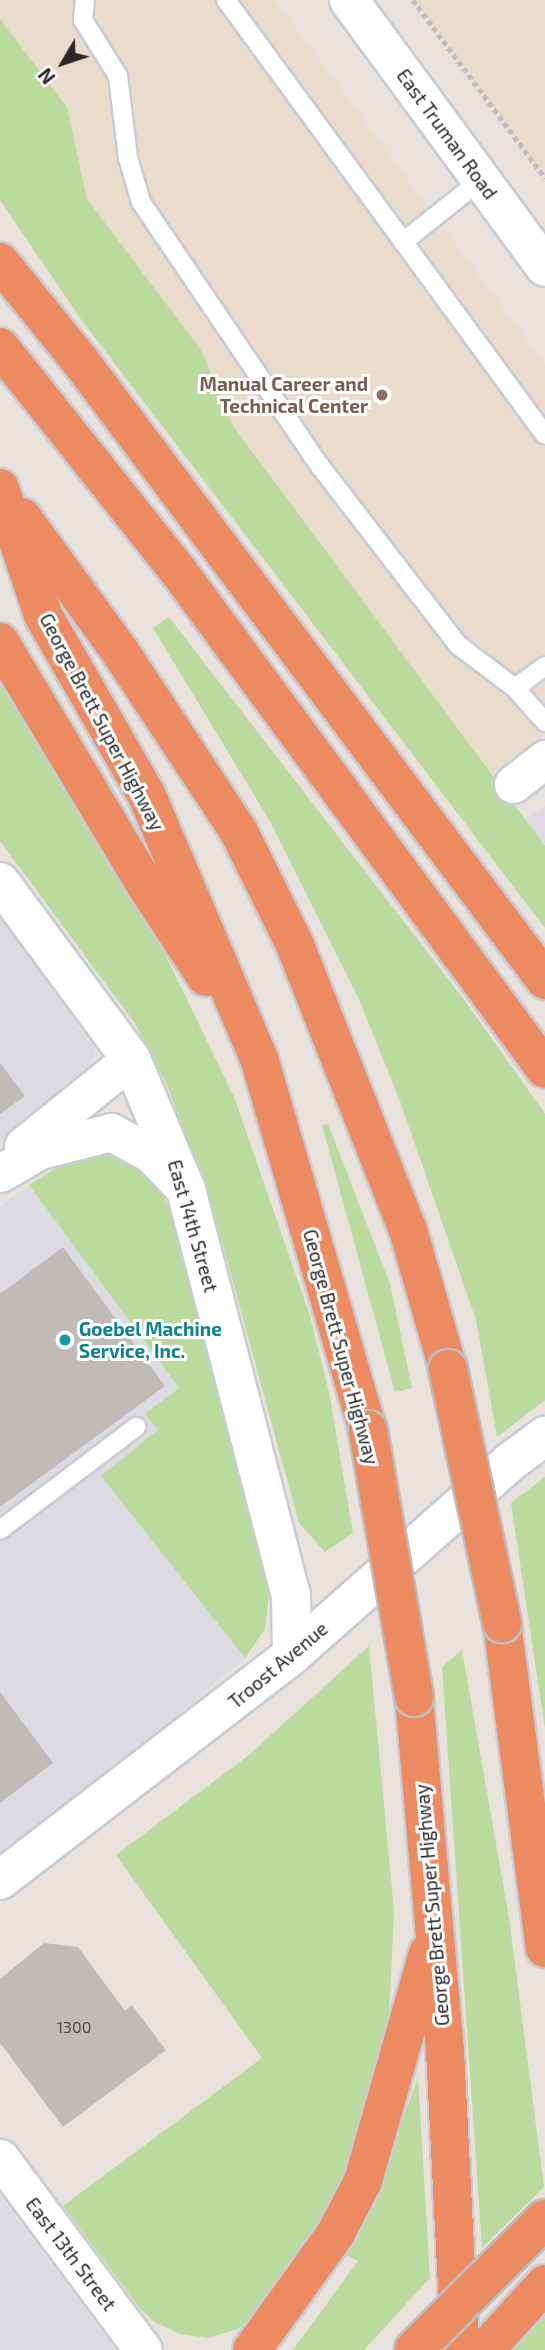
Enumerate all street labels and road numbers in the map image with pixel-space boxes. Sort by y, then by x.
street label: East Truman Road [392,64,502,204]
street label: George Brett Super Highway [35,609,169,835]
street label: East 14th Street [163,1157,223,1295]
street label: George Brett Super Highway [299,1227,383,1467]
street label: Troost Avenue [224,1617,332,1713]
street label: George Brett Super Highway [410,1783,454,2027]
street label: East 13th Street [21,2193,121,2315]

